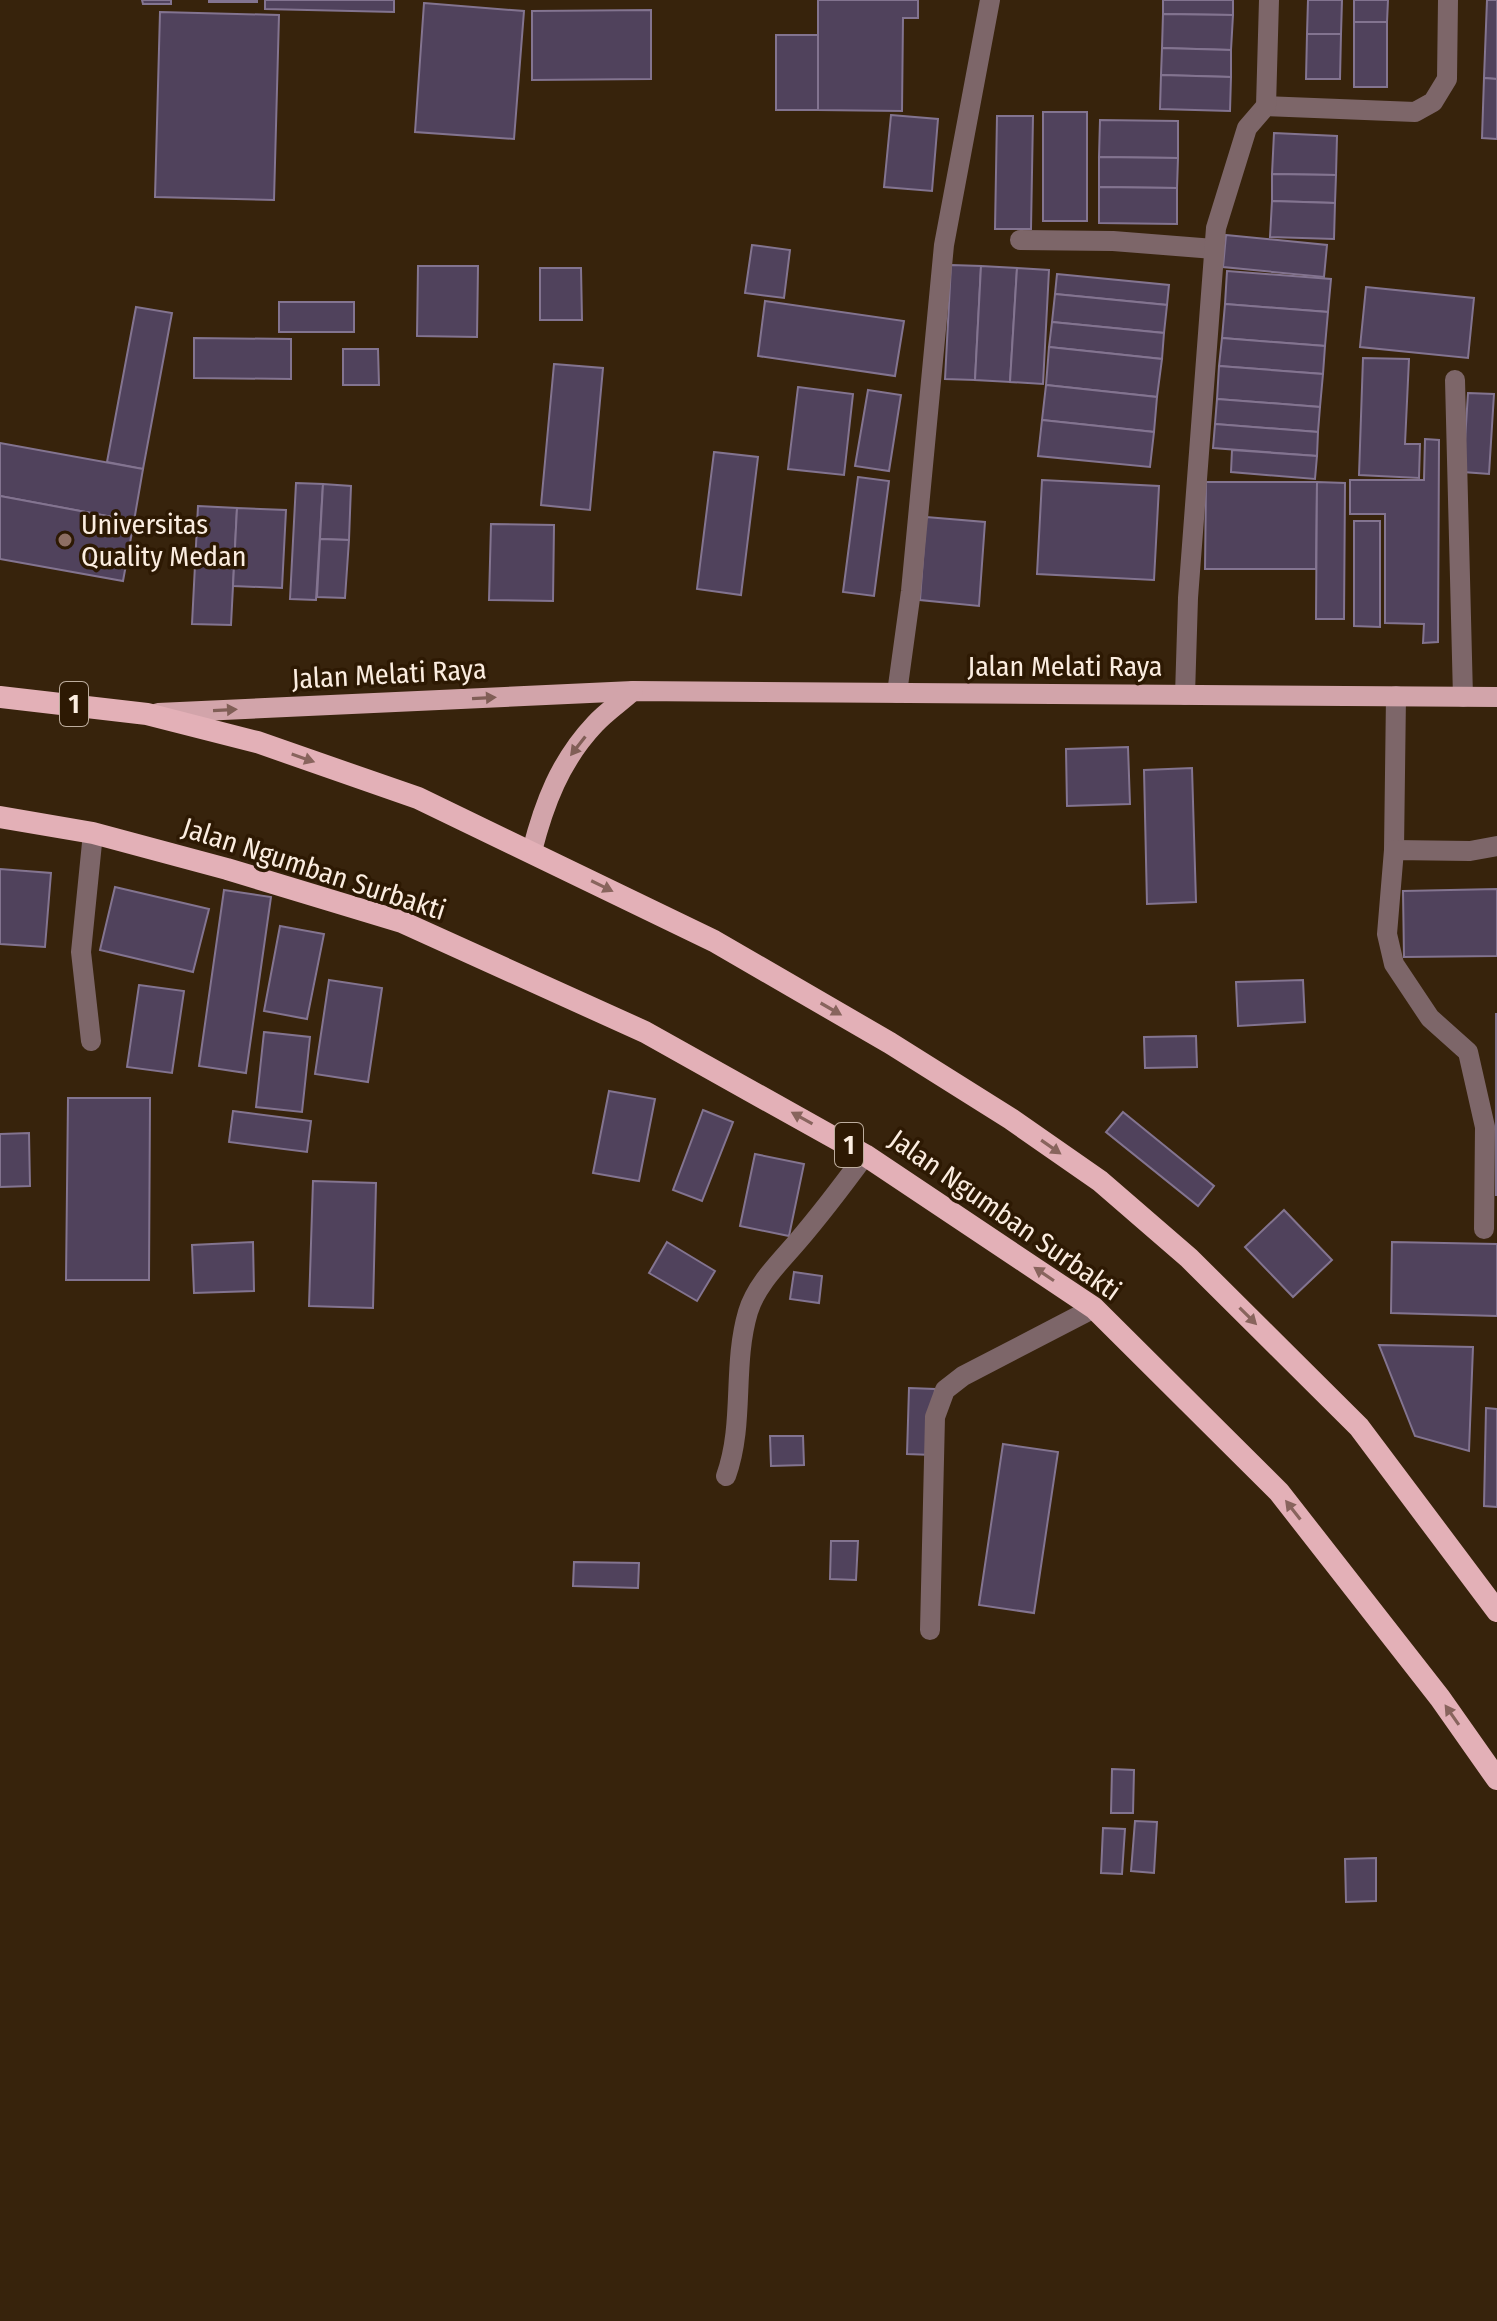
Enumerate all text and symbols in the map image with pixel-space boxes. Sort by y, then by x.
place label: Universitas Quality Medan [81,508,246,573]
marker: Universitas Quality Medan [56,531,74,549]
street label: Jalan Melati Raya [968,650,1163,683]
street label: Jalan Melati Raya [291,652,487,696]
road number: 1 [60,682,88,726]
one-way arrow [472,692,497,705]
one-way arrow [213,703,238,716]
one-way arrow [570,735,586,756]
one-way arrow [291,752,315,764]
street label: Jalan Ngumban Surbakti [178,811,450,927]
one-way arrow [590,879,614,893]
one-way arrow [820,1002,842,1016]
one-way arrow [791,1111,814,1125]
road number: 1 [835,1123,863,1167]
street label: Jalan Ngumban Surbakti [883,1123,1127,1307]
one-way arrow [1040,1139,1062,1155]
one-way arrow [1033,1268,1055,1282]
one-way arrow [1238,1306,1257,1325]
one-way arrow [1286,1500,1302,1520]
one-way arrow [1445,1705,1460,1726]

